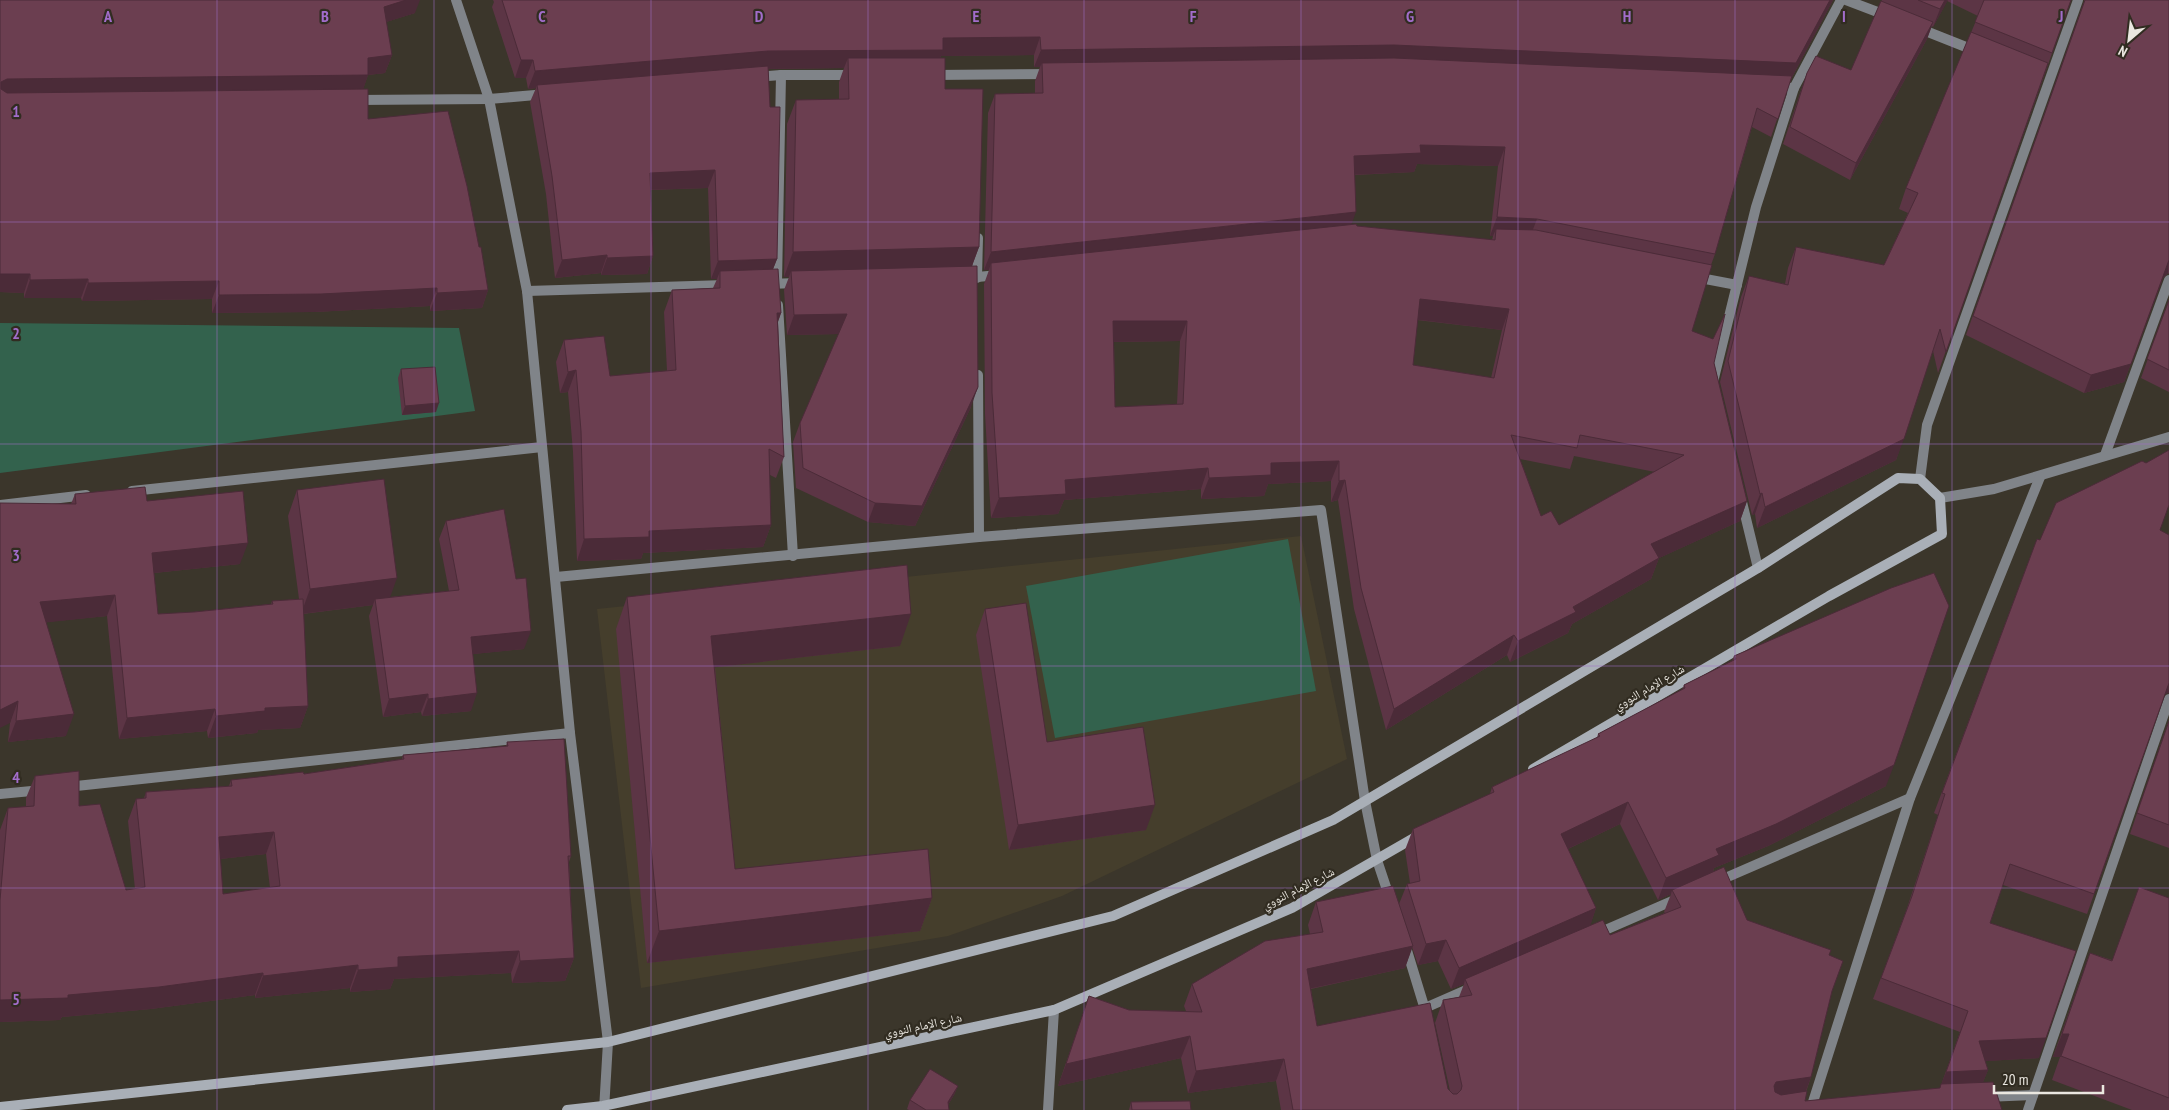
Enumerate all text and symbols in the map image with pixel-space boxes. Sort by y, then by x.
text: A [103,6,113,26]
text: B [321,6,329,26]
text: C [538,6,546,26]
text: D [755,6,764,26]
text: E [973,6,980,26]
text: F [1190,6,1197,26]
text: G [1406,6,1414,26]
text: H [1623,6,1631,26]
text: I [1842,6,1846,26]
text: J [2058,6,2063,26]
north arrow [2104,15,2154,65]
text: N [2115,42,2130,61]
text: 1 [12,101,20,121]
text: 2 [12,323,20,343]
text: 3 [12,545,20,565]
street label: شارع الإمام النووي [1611,661,1689,716]
text: 4 [12,767,20,787]
street label: شارع الإمام النووي [1259,863,1338,915]
text: 5 [12,989,20,1009]
street label: شارع الإمام النووي [883,1009,964,1044]
scale bar [1994,1062,2103,1094]
text: 20 m [2002,1070,2028,1089]

